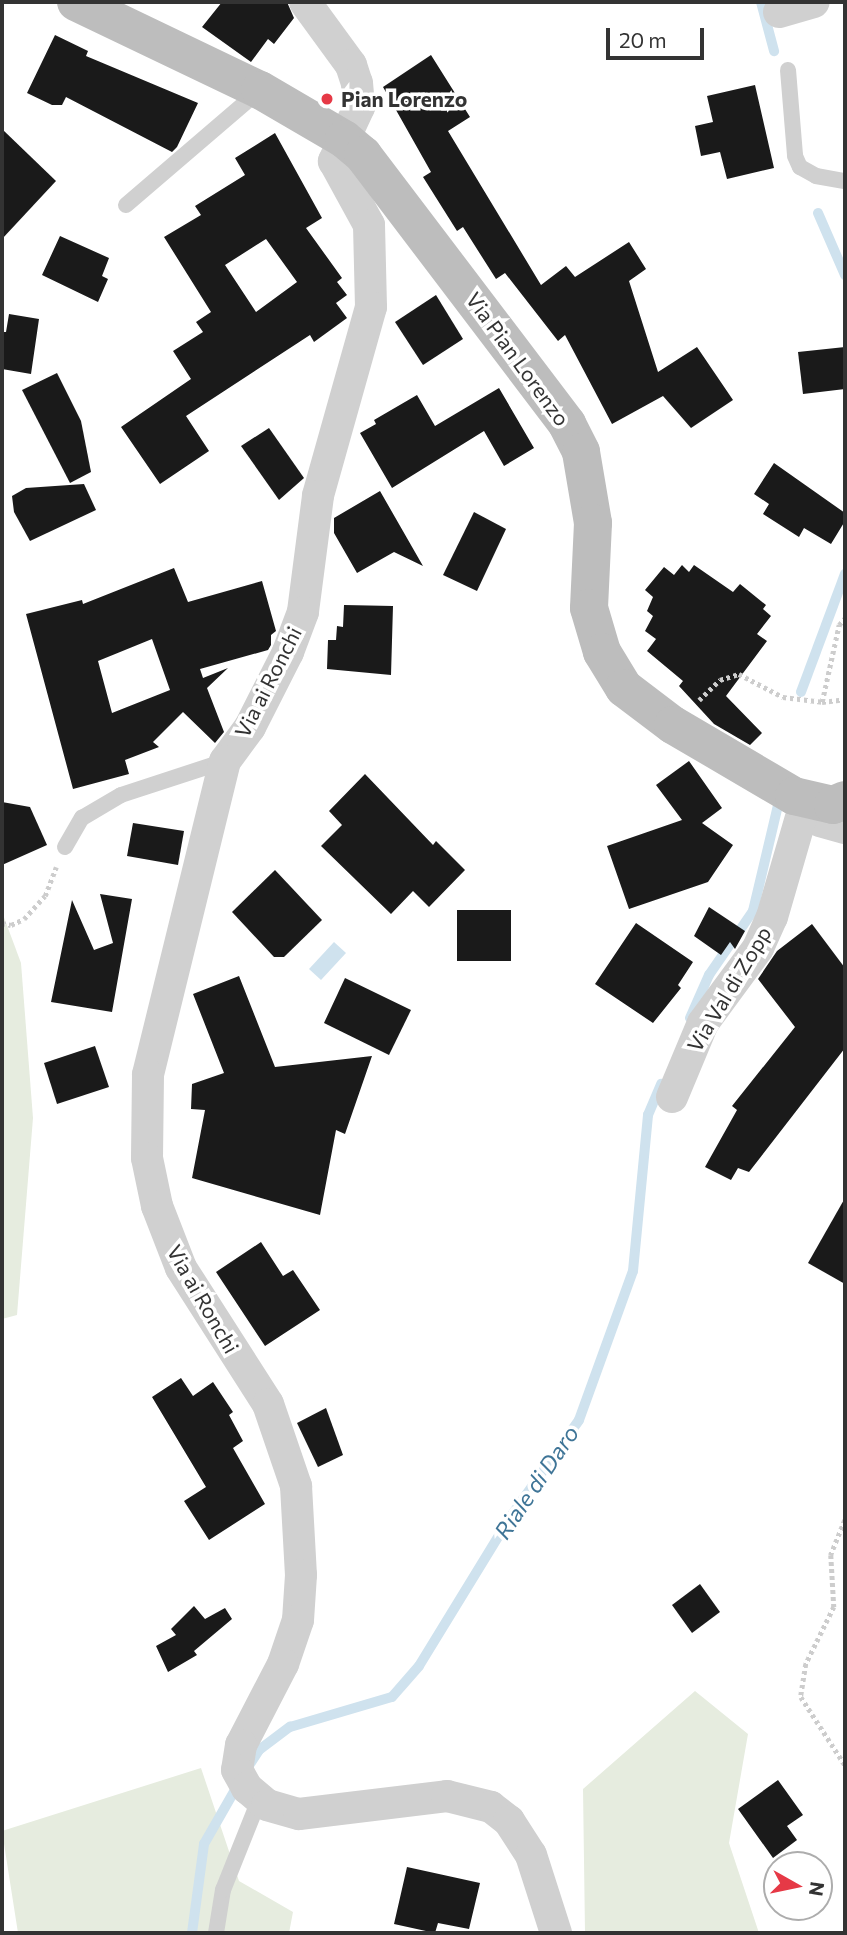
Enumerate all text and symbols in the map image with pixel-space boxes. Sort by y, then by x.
scale bar [609,14,707,58]
text: 20 m [619,27,667,52]
place label: Pian Lorenzo [341,86,467,112]
marker: Pian Lorenzo [319,91,335,107]
street label: Via Pian Lorenzo [461,287,575,431]
street label: Via ai Ronchi [229,622,307,742]
street label: Via Val di Zopp [682,922,776,1056]
street label: Via ai Ronchi [162,1240,244,1358]
water label: Riale di Daro [488,1420,584,1544]
north arrow [763,1851,833,1921]
text: N [805,1880,830,1898]

